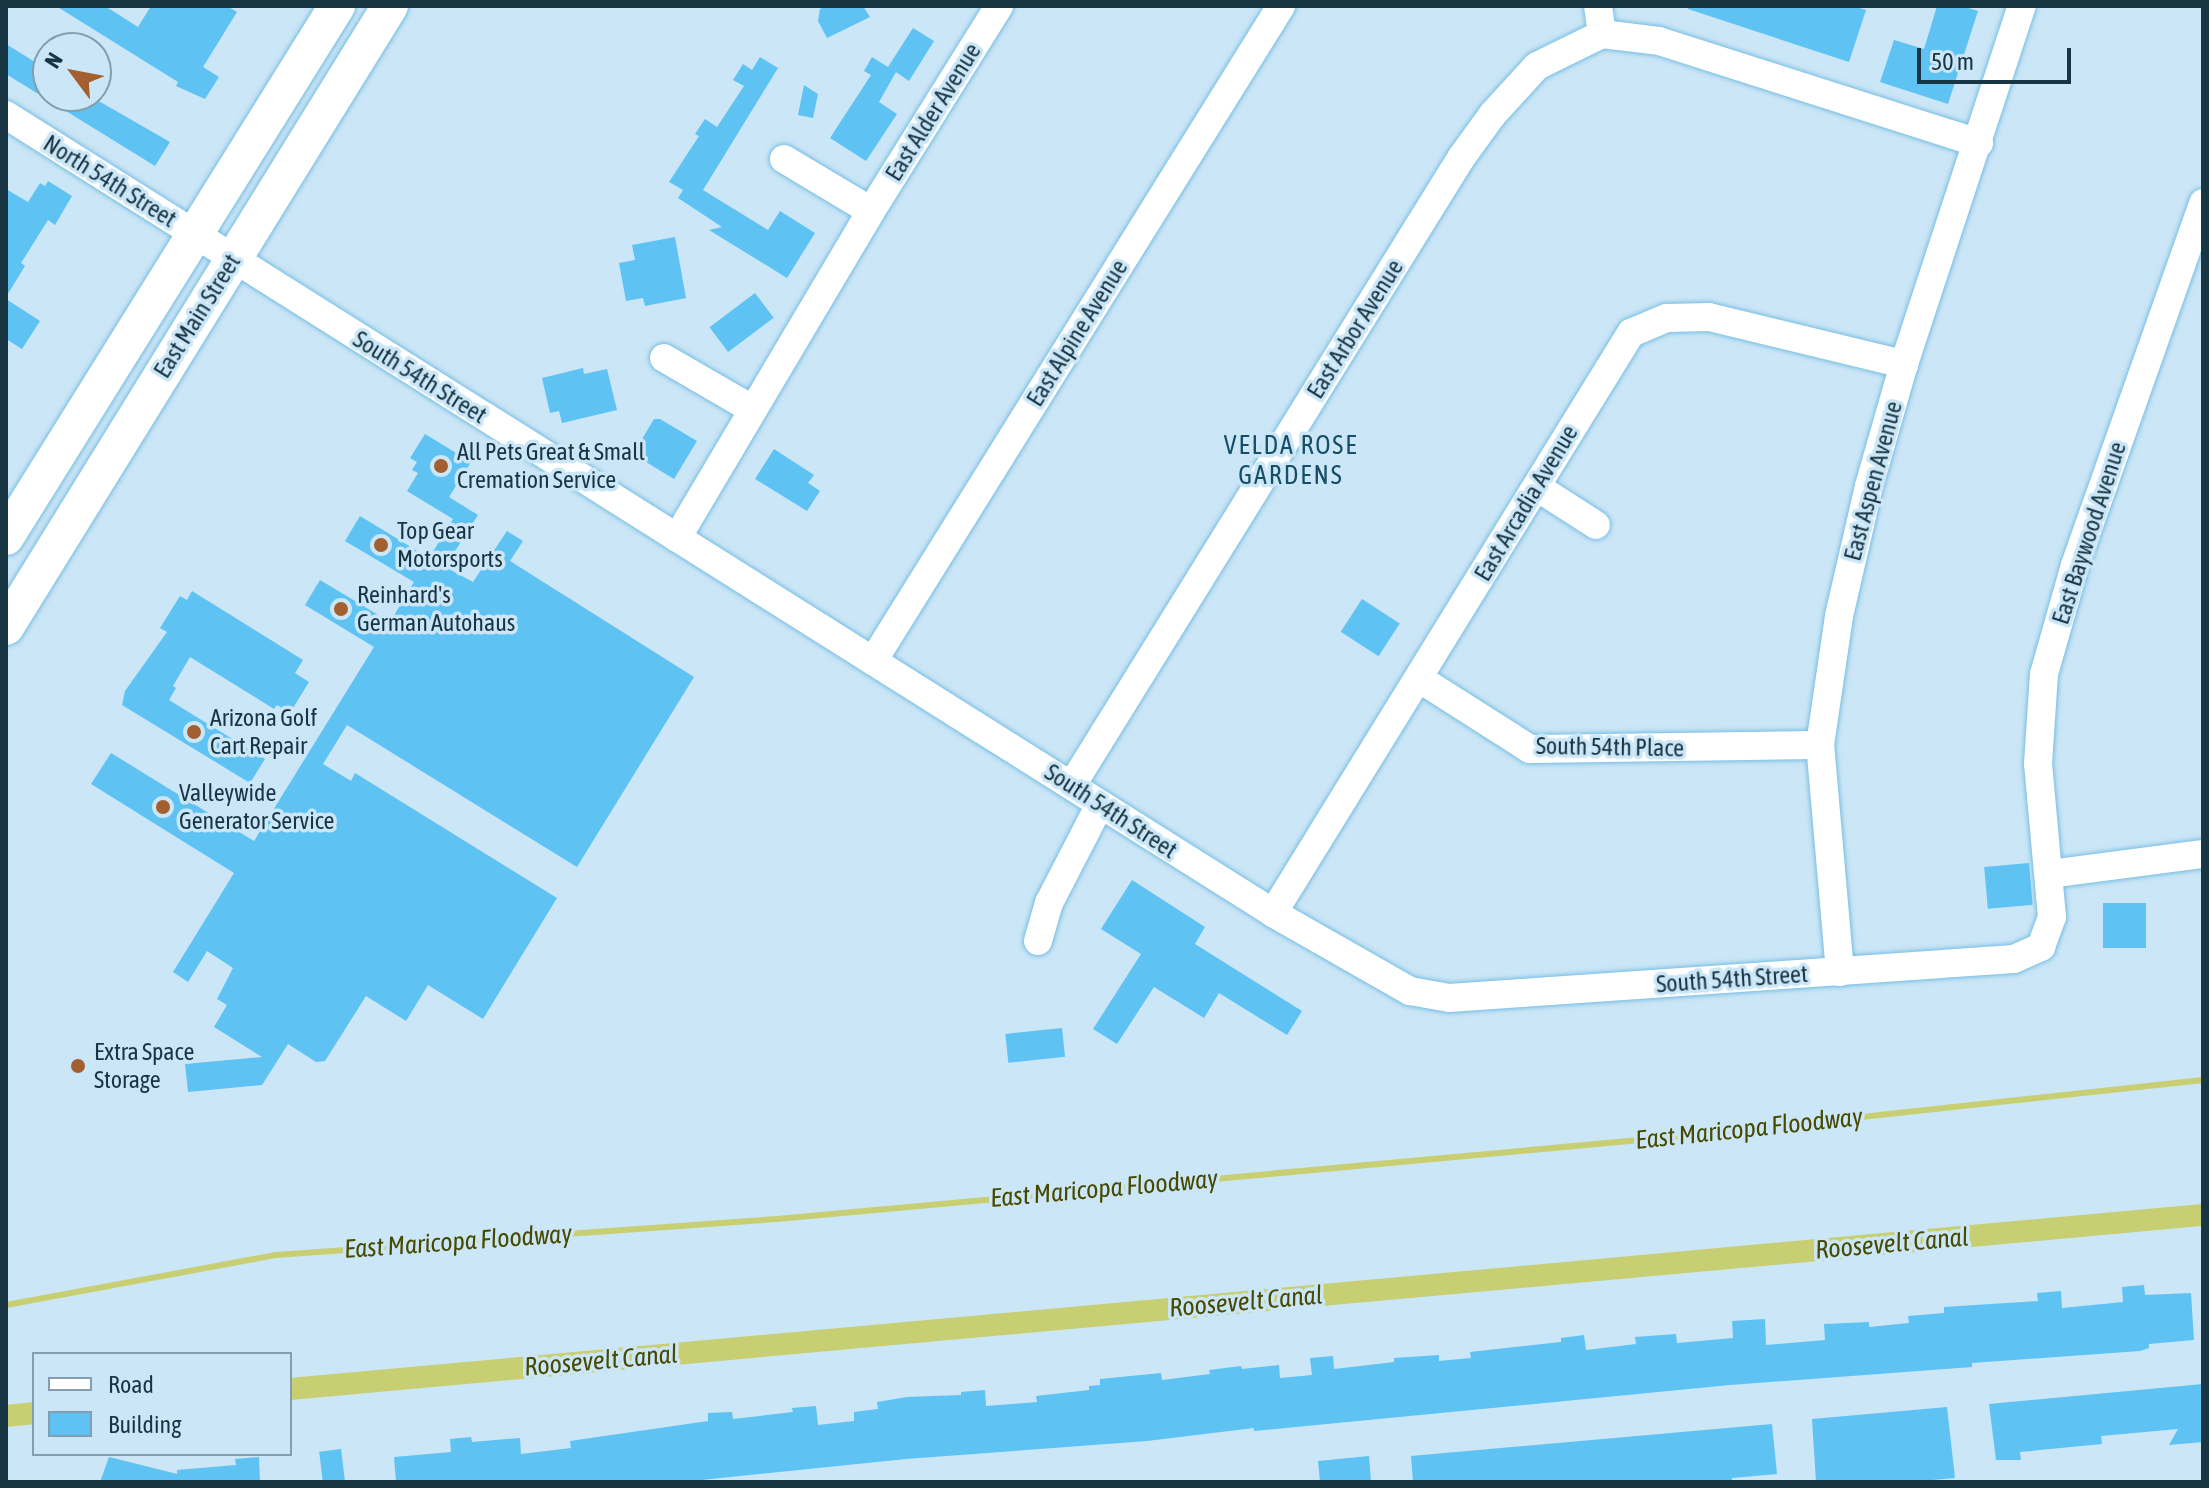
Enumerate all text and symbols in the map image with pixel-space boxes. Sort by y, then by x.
north arrow [32,32,112,112]
scale bar [1921,32,2075,82]
street label: East Alder Avenue [879,38,987,186]
text: N [39,48,68,73]
text: 50 m [1931,48,1974,75]
street label: North 54th Street [38,129,182,233]
street label: East Main Street [148,249,246,383]
street label: East Alpine Avenue [1020,254,1134,412]
street label: East Arbor Avenue [1301,254,1409,404]
street label: South 54th Street [348,325,492,429]
street label: East Aspen Avenue [1838,398,1908,564]
street label: East Arcadia Avenue [1468,420,1584,586]
district label: VELDA ROSE GARDENS [1224,430,1358,492]
place label: All Pets Great & Small Cremation Service [457,438,645,494]
street label: East Baywood Avenue [2046,438,2132,628]
marker: All Pets Great & Small Cremation Service [432,457,450,475]
place label: Top Gear Motorsports [397,517,503,573]
marker: Top Gear Motorsports [372,536,390,554]
place label: Reinhard's German Autohaus [357,581,515,637]
marker: Reinhard's German Autohaus [332,600,350,618]
place label: Arizona Golf Cart Repair [210,704,317,760]
marker: Arizona Golf Cart Repair [185,723,203,741]
street label: South 54th Place [1536,731,1684,763]
street label: South 54th Street [1039,758,1183,864]
place label: Valleywide Generator Service [179,779,334,835]
marker: Valleywide Generator Service [154,798,172,816]
street label: South 54th Street [1655,959,1809,999]
place label: Extra Space Storage [94,1038,194,1094]
marker: Extra Space Storage [69,1057,87,1075]
water label: East Maricopa Floodway [1634,1102,1864,1156]
water label: East Maricopa Floodway [989,1164,1219,1214]
water label: East Maricopa Floodway [343,1218,573,1266]
water label: Roosevelt Canal [1814,1222,1970,1266]
water label: Roosevelt Canal [1168,1280,1324,1324]
water label: Roosevelt Canal [523,1339,679,1383]
legend [32,1352,292,1456]
text: Road [108,1371,154,1398]
text: Building [108,1411,181,1438]

